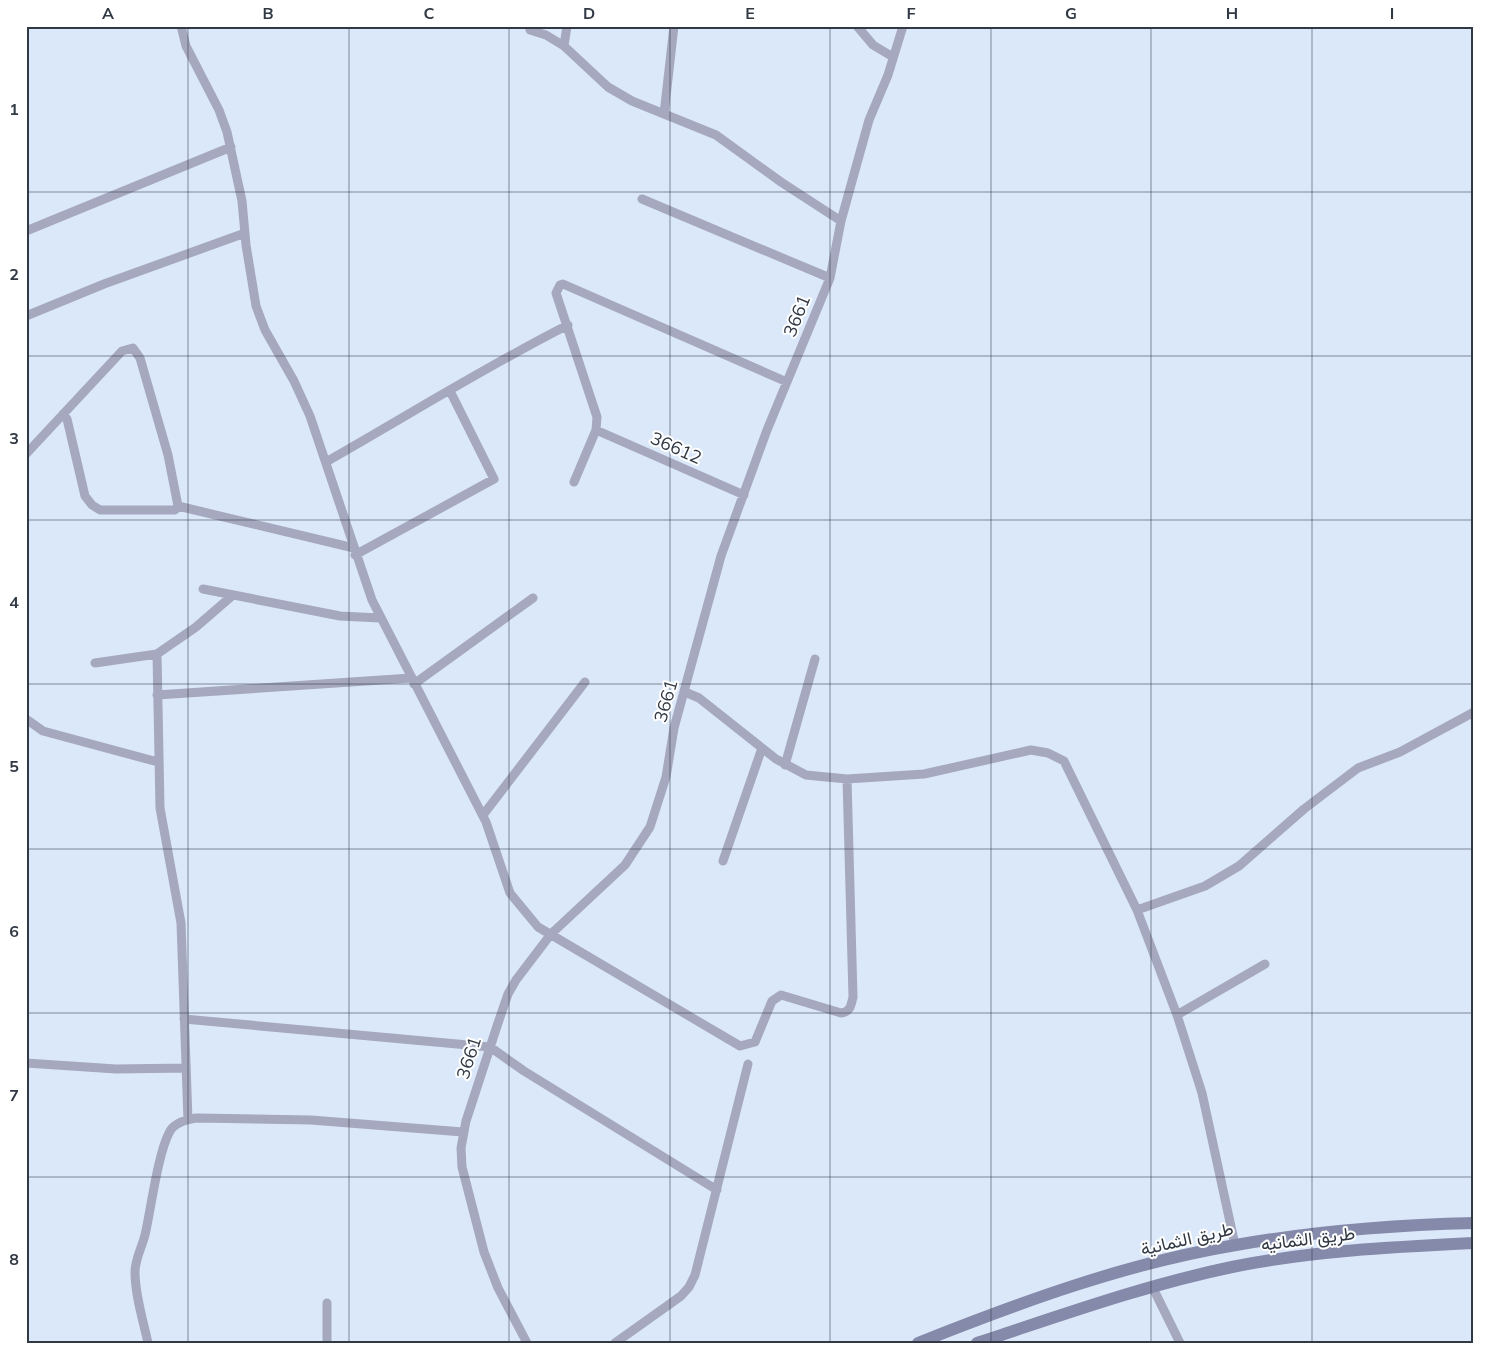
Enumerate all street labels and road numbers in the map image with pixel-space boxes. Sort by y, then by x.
street label: 3661 [778,291,815,340]
street label: 36612 [647,426,706,469]
street label: 3661 [649,677,683,725]
street label: 3661 [451,1034,486,1082]
street label: طريق الثمانية [1138,1217,1236,1260]
street label: طريق الثمانيه [1260,1221,1356,1256]

